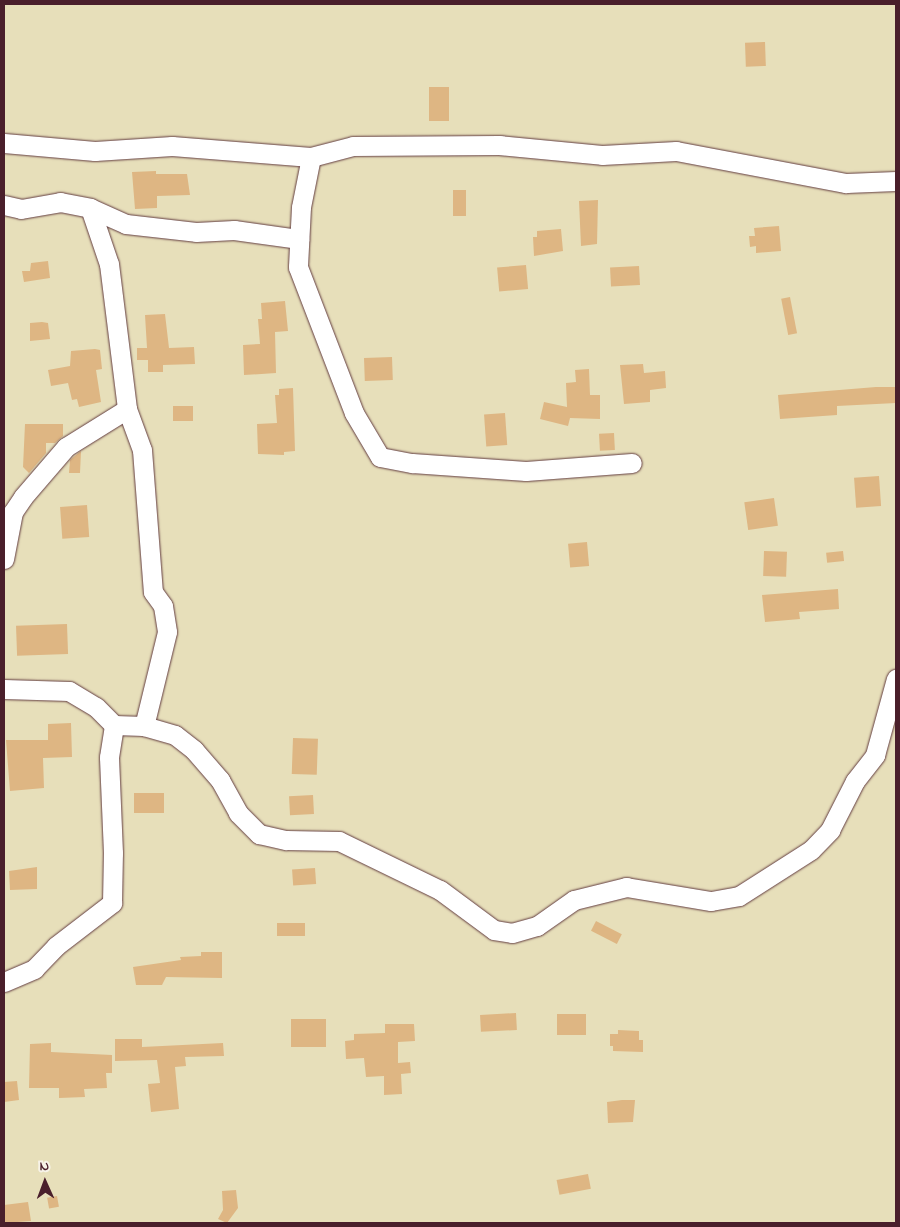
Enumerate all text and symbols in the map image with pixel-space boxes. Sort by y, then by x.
text: N [39,1156,50,1177]
north arrow [20,1157,70,1207]

